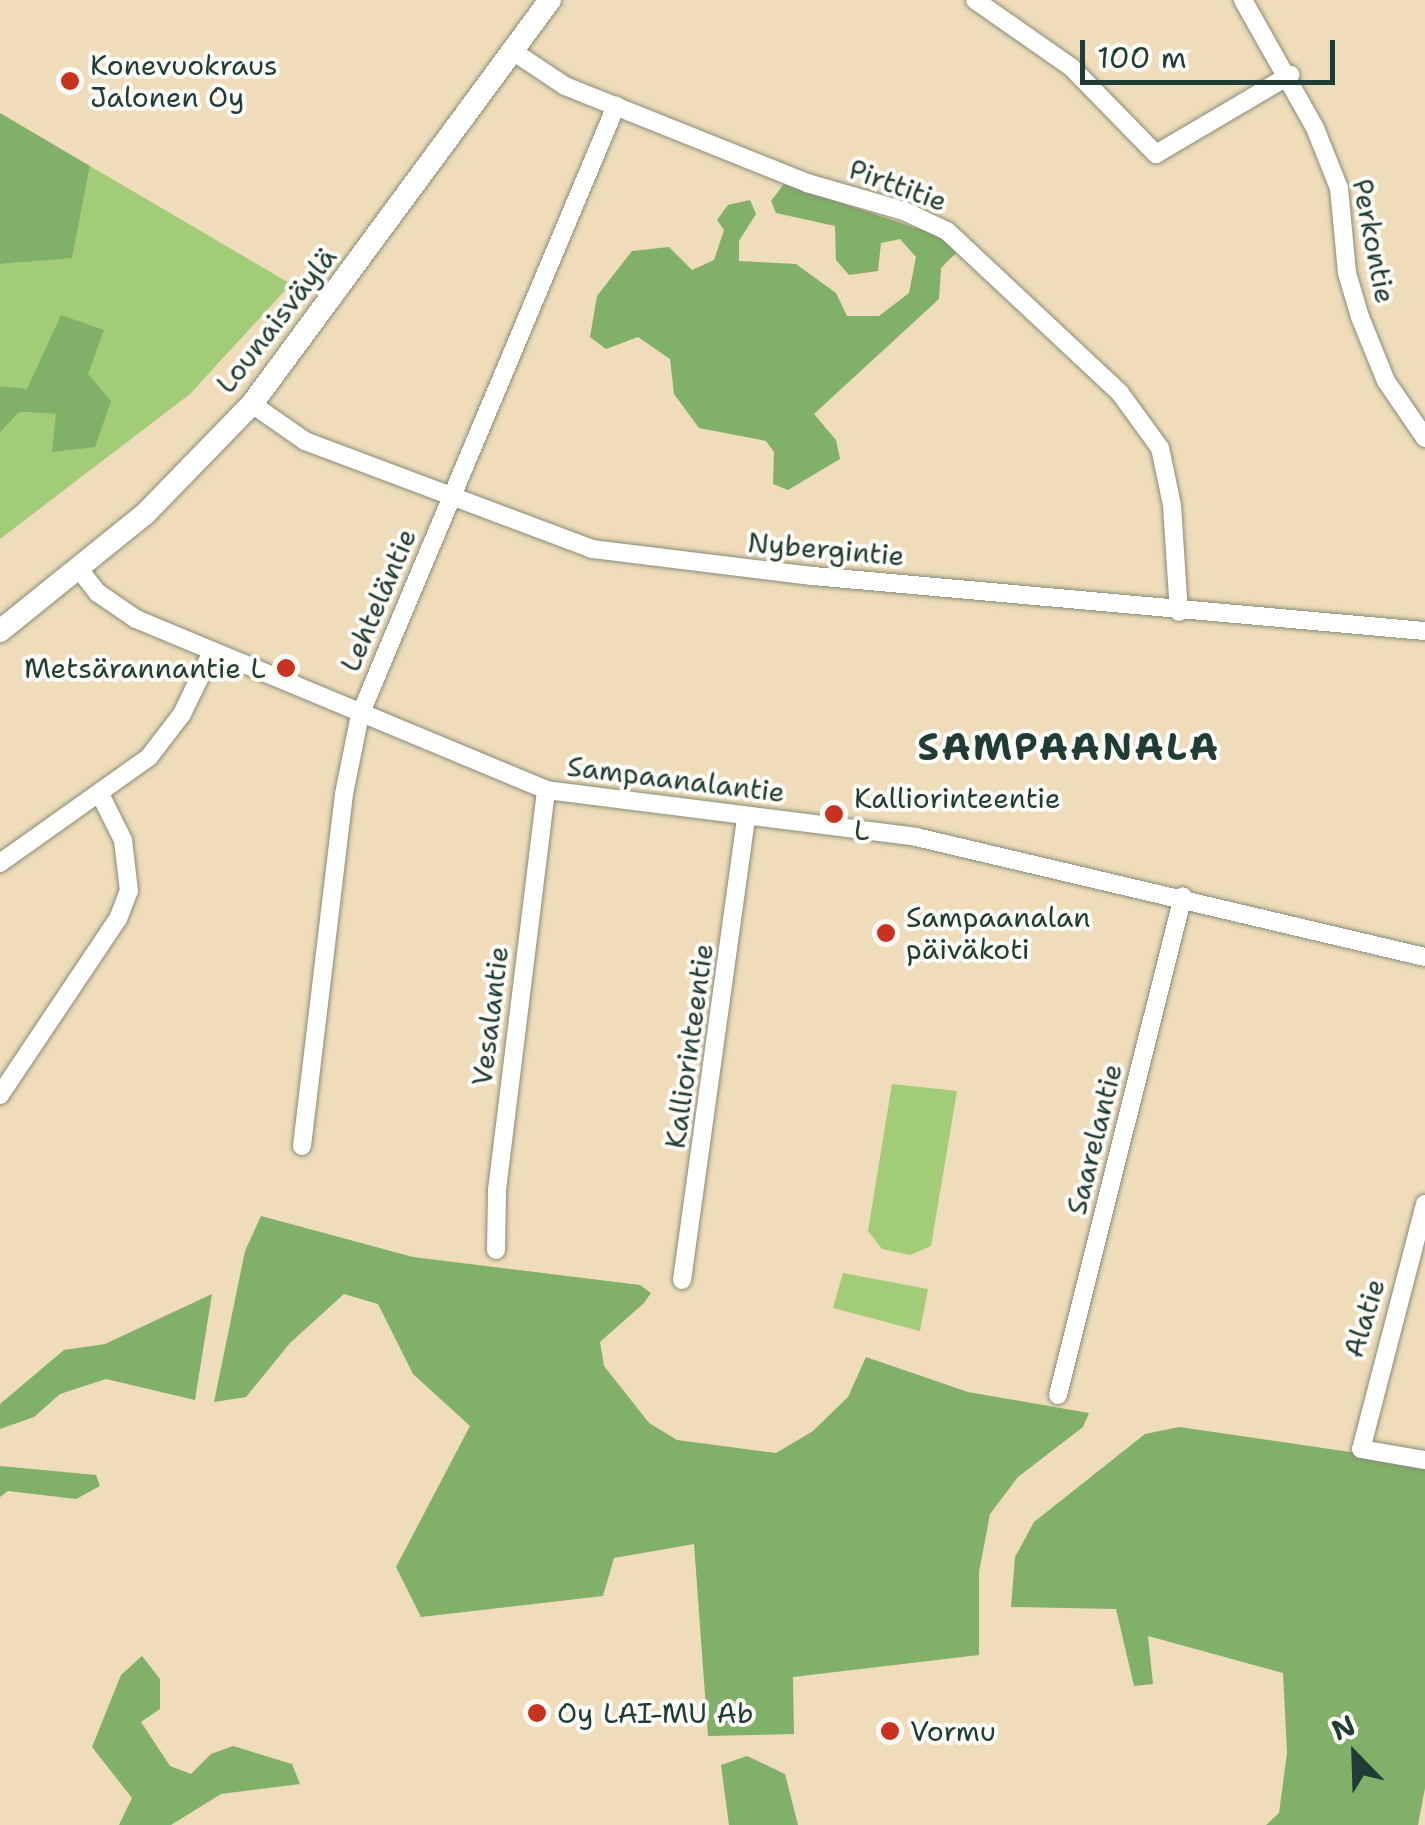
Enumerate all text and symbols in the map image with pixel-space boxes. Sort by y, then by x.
scale bar [1085,20,1340,82]
text: 100 m [1097,37,1187,78]
place label: Konevuokraus Jalonen Oy [90,48,278,114]
marker: Konevuokraus Jalonen Oy [59,70,81,92]
street label: Pirttitie [844,152,952,218]
street label: Perkontie [1345,176,1403,306]
street label: Lounaisväylä [209,240,343,400]
street label: Lehteläntie [333,523,423,677]
street label: Nybergintie [746,525,906,573]
place label: Metsärannantie L [24,651,266,685]
marker: Metsärannantie L [275,657,297,679]
district label: SAMPAANALA [917,724,1221,770]
street label: Sampaanalantie [565,749,787,809]
place label: Kalliorinteentie L [854,781,1061,847]
marker: Kalliorinteentie L [823,803,845,825]
place label: Sampaanalan päiväkoti [906,900,1090,966]
marker: Sampaanalan päiväkoti [875,922,897,944]
street label: Kalliorinteentie [658,941,720,1151]
street label: Vesalantie [465,944,515,1088]
street label: Saarelantie [1059,1060,1129,1218]
street label: Alatie [1336,1275,1392,1361]
place label: Oy LAI-MU Ab [557,1696,753,1730]
marker: Oy LAI-MU Ab [526,1702,548,1724]
north arrow [1305,1705,1405,1805]
text: N [1326,1706,1361,1749]
place label: Vormu [910,1714,996,1748]
marker: Vormu [879,1720,901,1742]

